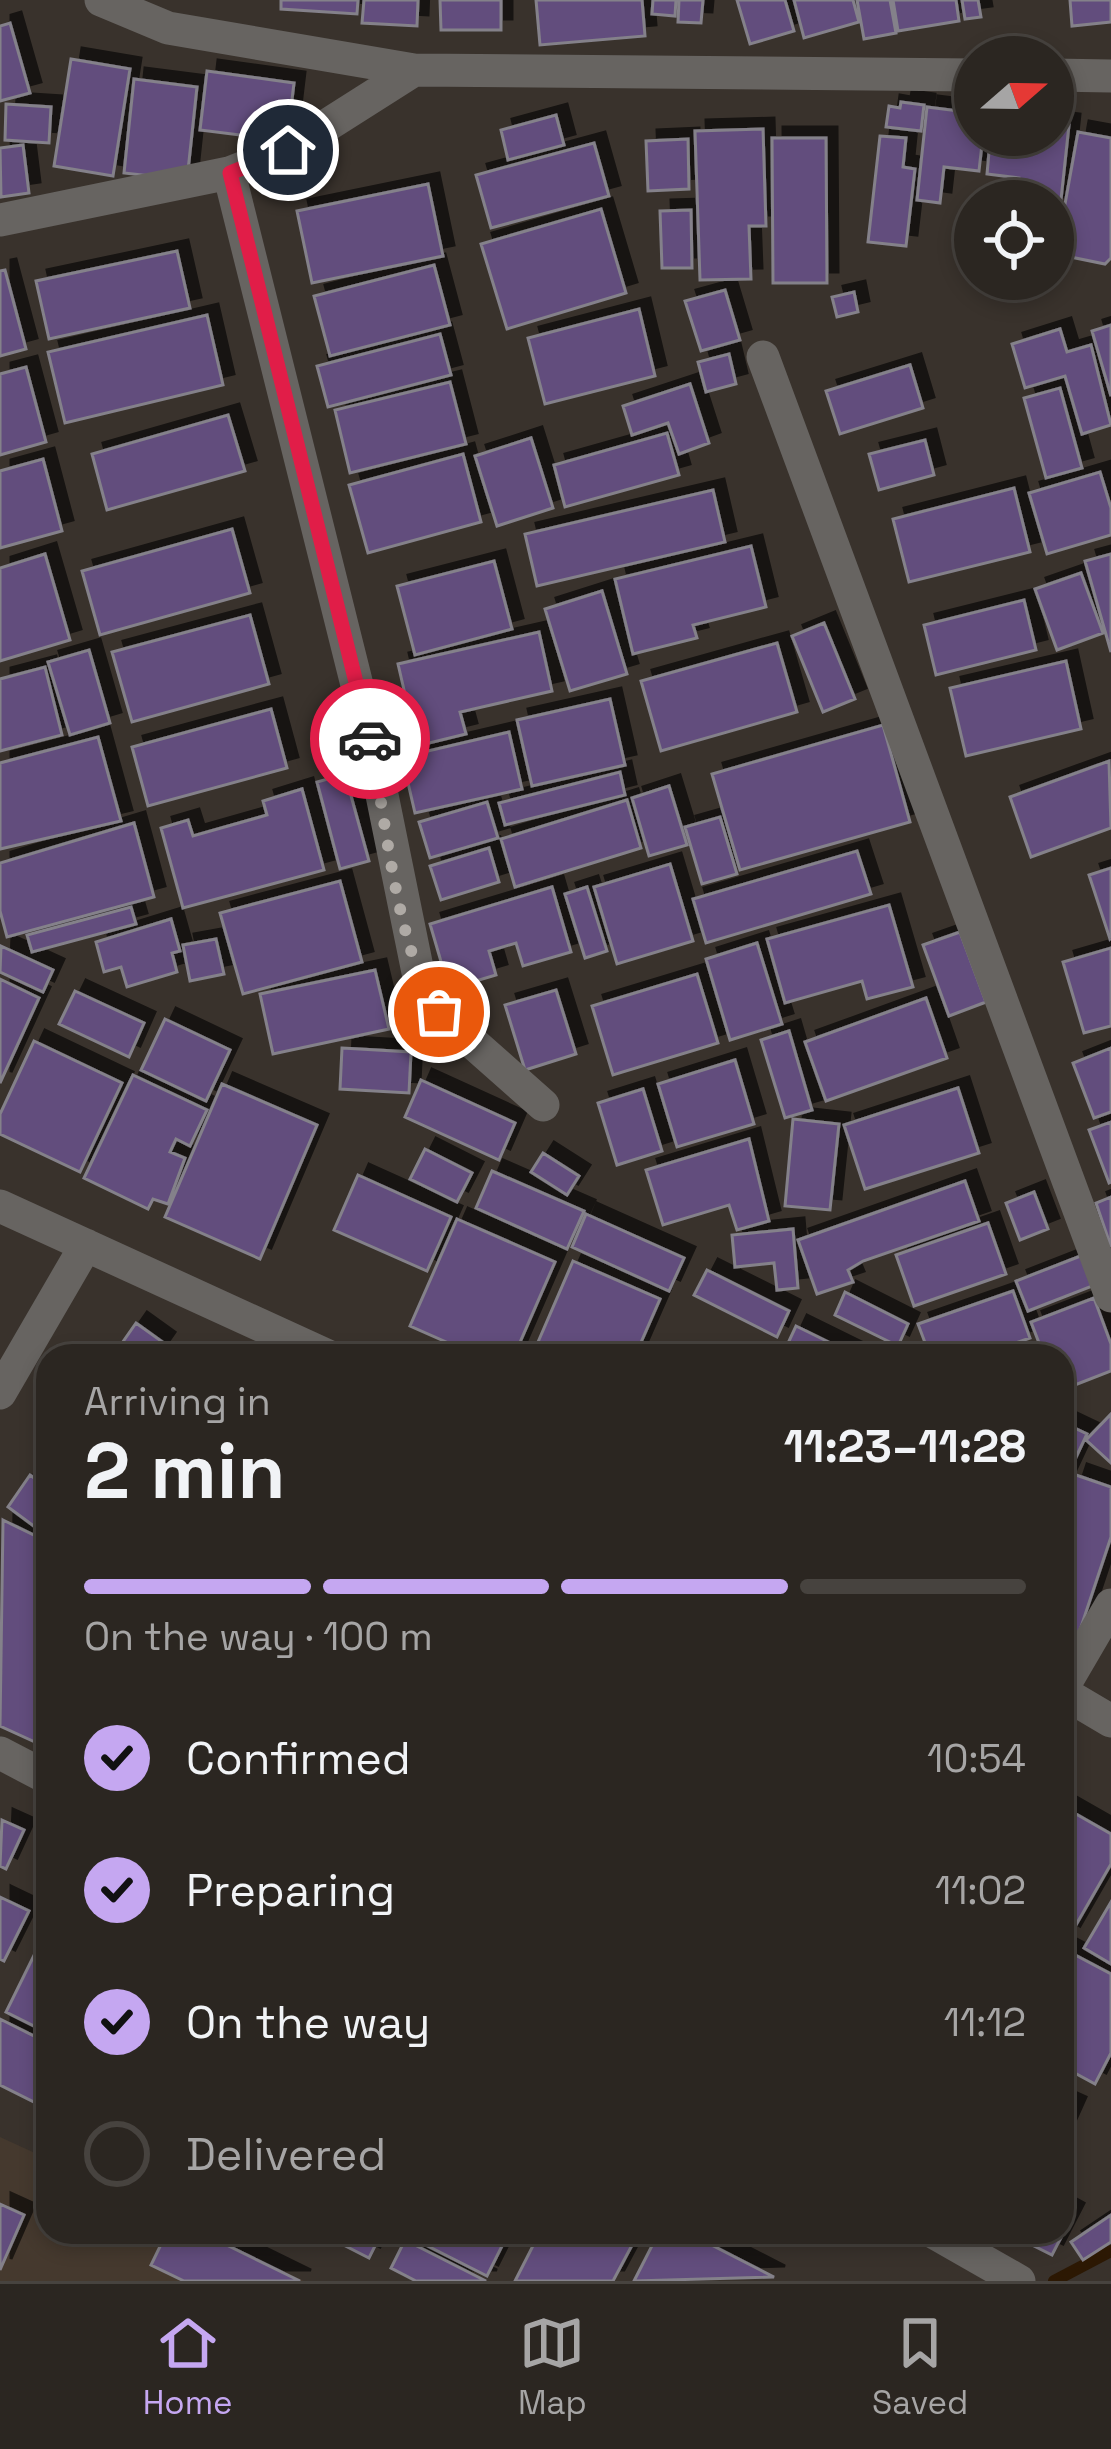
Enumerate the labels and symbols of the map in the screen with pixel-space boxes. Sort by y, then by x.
north arrow [954,36,1074,156]
pin [237,99,339,201]
courier [310,679,430,799]
pin [388,961,490,1063]

